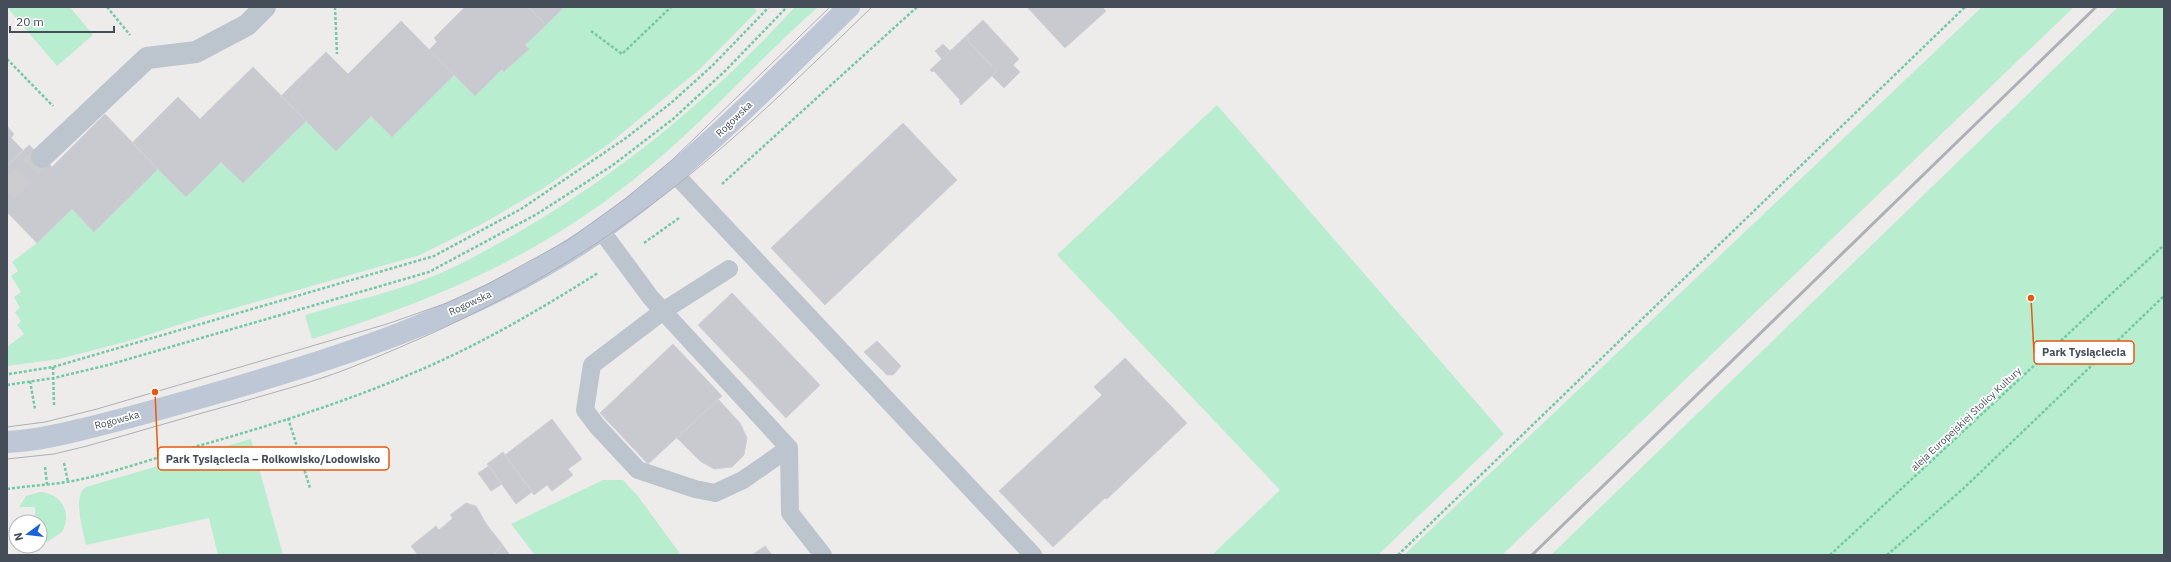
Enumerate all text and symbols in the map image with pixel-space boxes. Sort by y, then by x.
scale bar [10,8,114,34]
text: 20 m [16,14,44,29]
street label: Rogowska [713,98,755,140]
street label: Rogowska [447,287,494,319]
callout: Park Tysiąclecia [2034,341,2134,364]
text: Park Tysiąclecia [2042,345,2126,359]
street label: aleja Europejskiej Stolicy Kultury [1908,364,2024,474]
street label: Rogowska [93,408,141,432]
callout: Park Tysiąclecia – Rolkowisko/Lodowisko [158,447,389,470]
text: Park Tysiąclecia – Rolkowisko/Lodowisko [166,452,380,466]
north arrow [8,514,48,554]
text: N [11,531,26,542]

